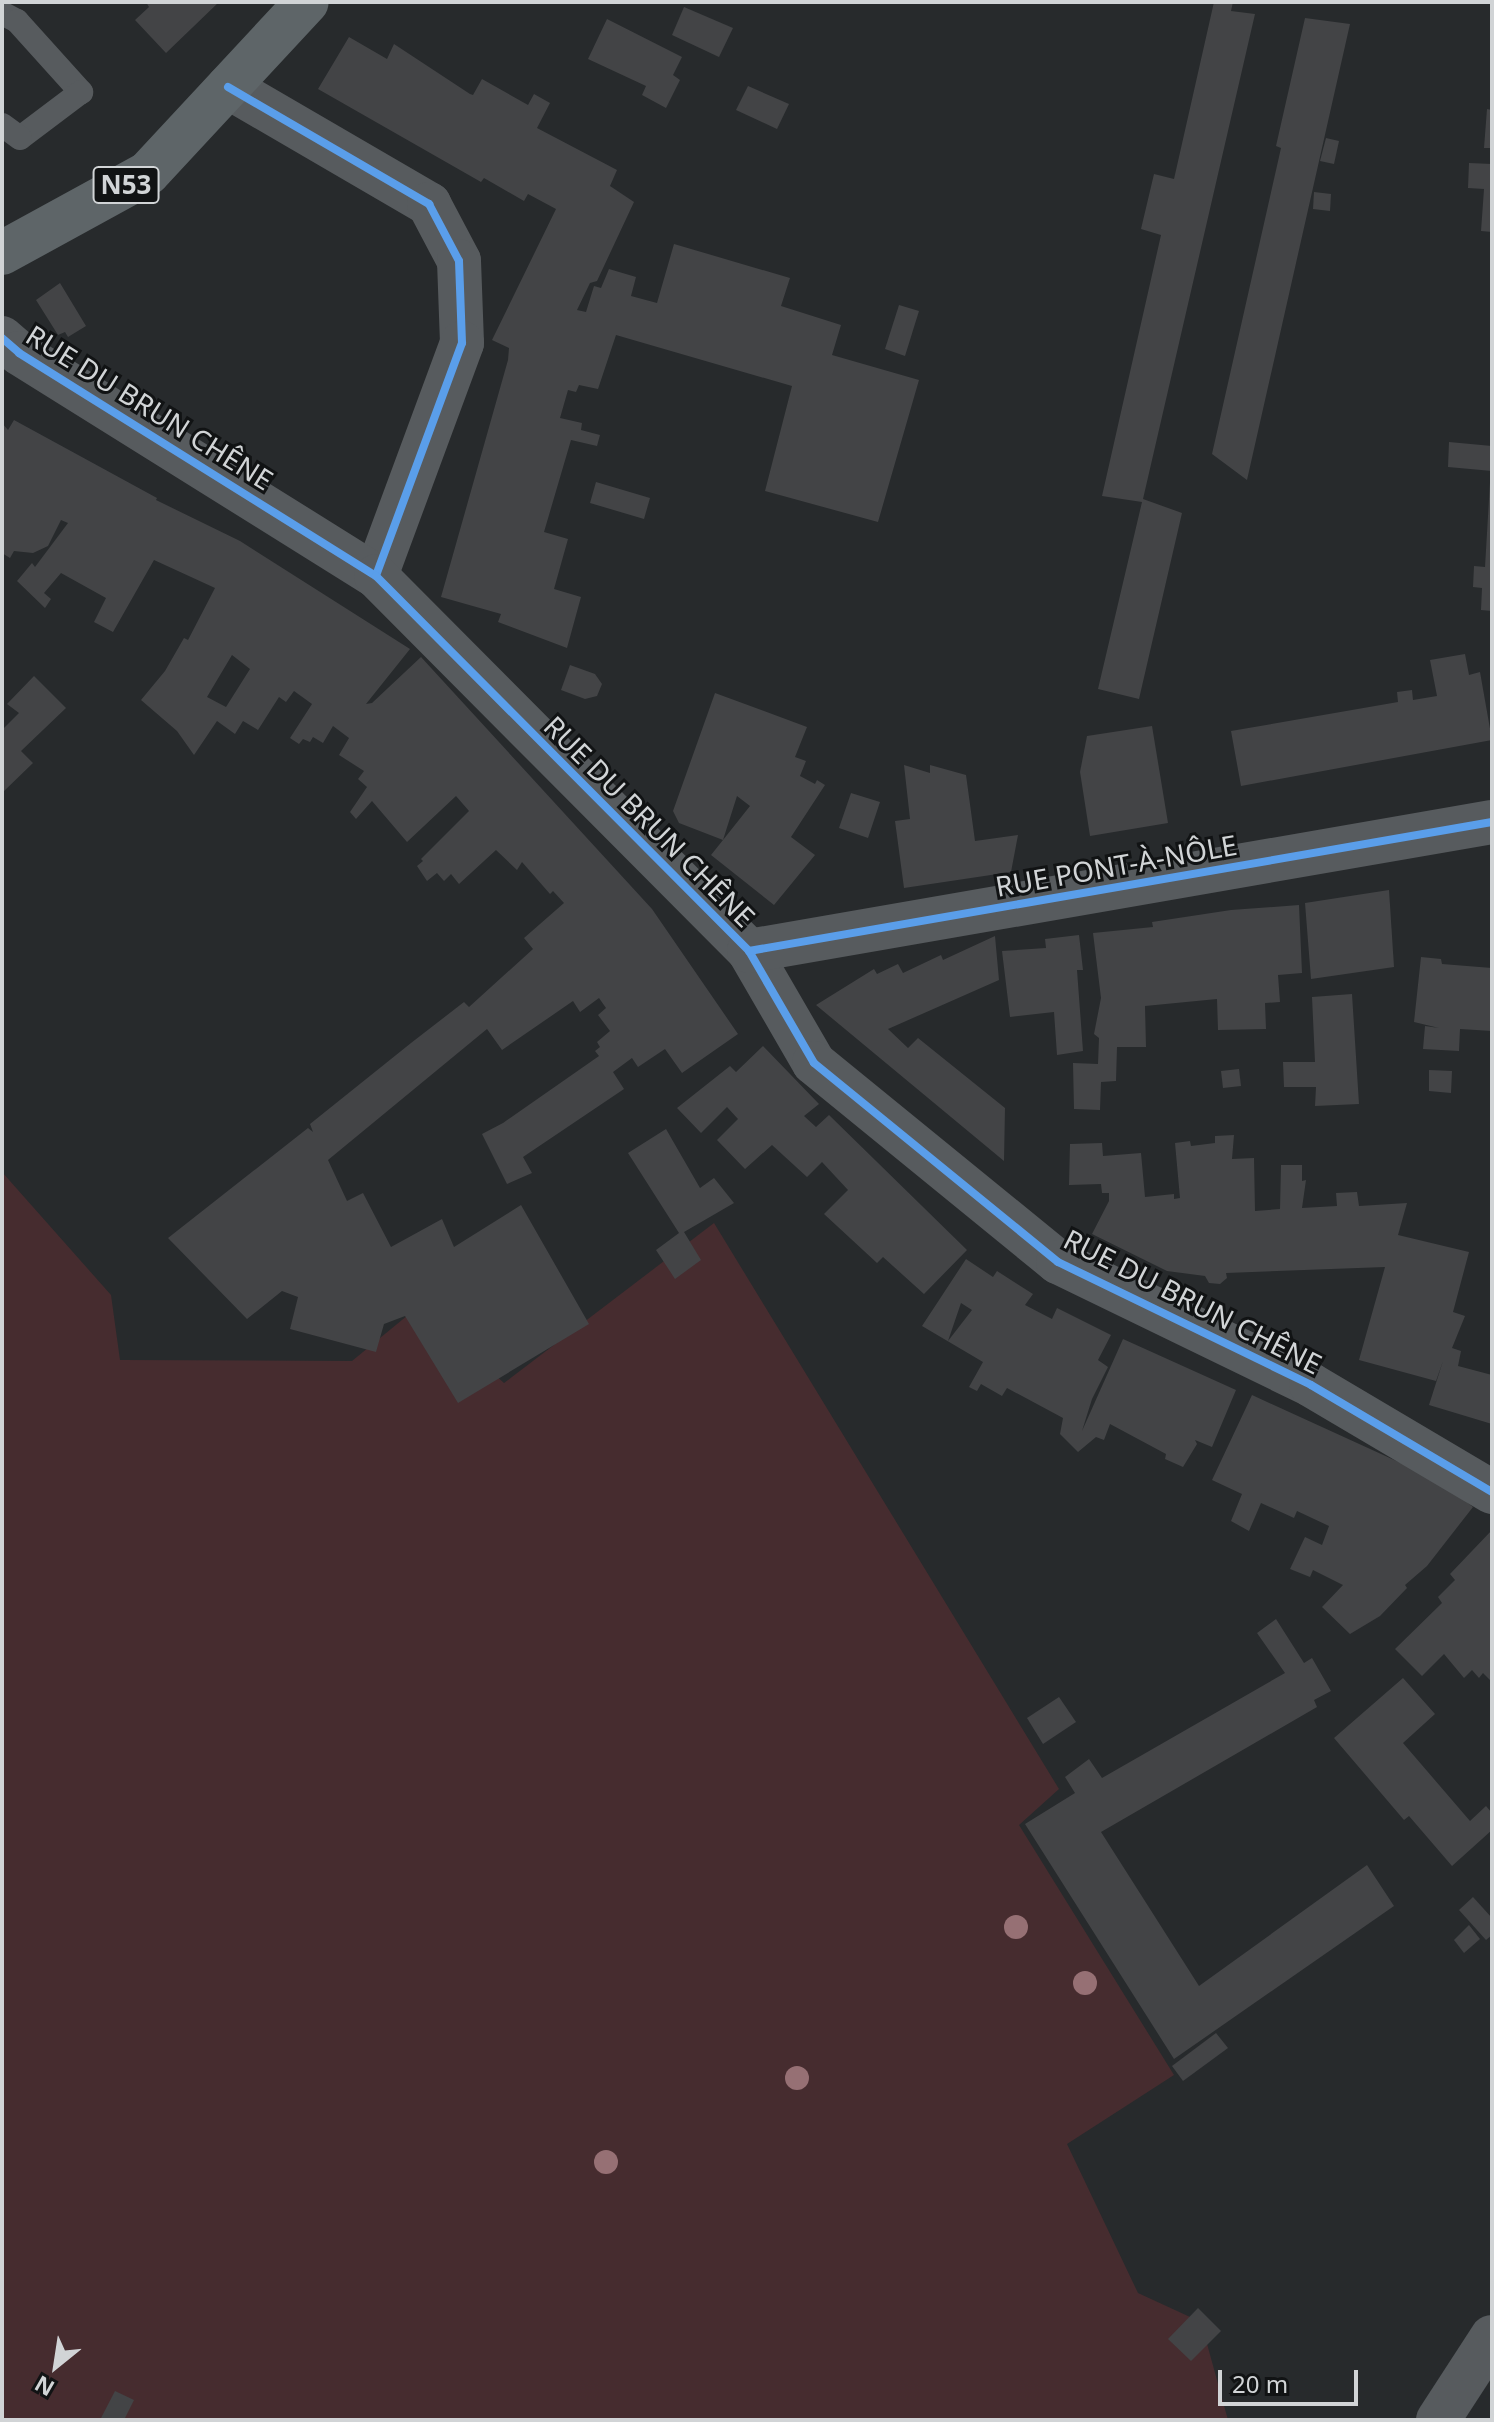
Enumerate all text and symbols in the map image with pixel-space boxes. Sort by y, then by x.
road number: N53 [92,163,160,207]
street label: RUE DU BRUN CHÊNE [20,317,280,497]
street label: RUE DU BRUN CHÊNE [538,709,762,933]
street label: RUE PONT-À-NÔLE [993,827,1239,903]
street label: RUE DU BRUN CHÊNE [1059,1221,1327,1381]
north arrow [16,2326,96,2406]
scale bar [1222,2354,1362,2404]
text: 20 m [1232,2367,1288,2400]
text: N [29,2369,59,2404]

